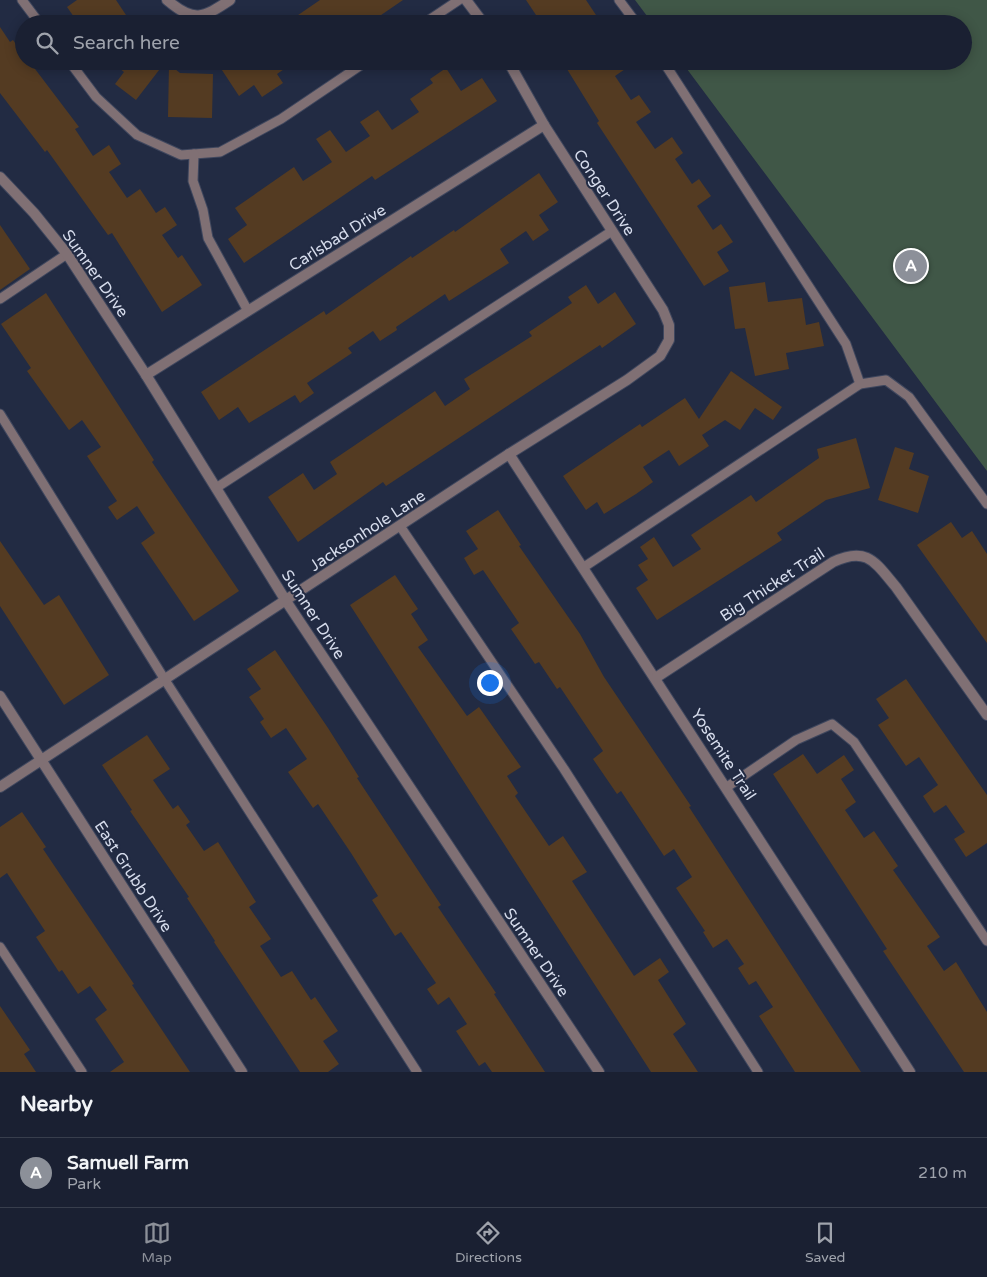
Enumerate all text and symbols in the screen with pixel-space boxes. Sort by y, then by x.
search box [15,15,972,70]
icon: search [33,29,61,57]
text: Search here [73,32,180,54]
street label: Conger Drive [569,146,640,240]
street label: Carlsbad Drive [285,200,390,276]
street label: Sumner Drive [58,226,133,321]
pin: A [895,247,927,285]
street label: Jacksonhole Lane [306,486,429,576]
street label: Big Thicket Trail [716,544,829,626]
street label: Sumner Drive [277,566,349,663]
your location [477,670,503,696]
street label: Yosemite Trail [686,705,760,804]
street label: East Grubb Drive [90,817,177,936]
street label: Sumner Drive [499,904,573,1001]
text: Nearby [20,1092,93,1117]
text: Samuell Farm [67,1152,189,1174]
text: A [30,1163,42,1183]
text: 210 m [918,1163,967,1183]
text: Park [67,1174,101,1194]
tab: Map [142,1219,172,1266]
tab: Directions [455,1219,522,1266]
tab: Saved [805,1219,845,1266]

